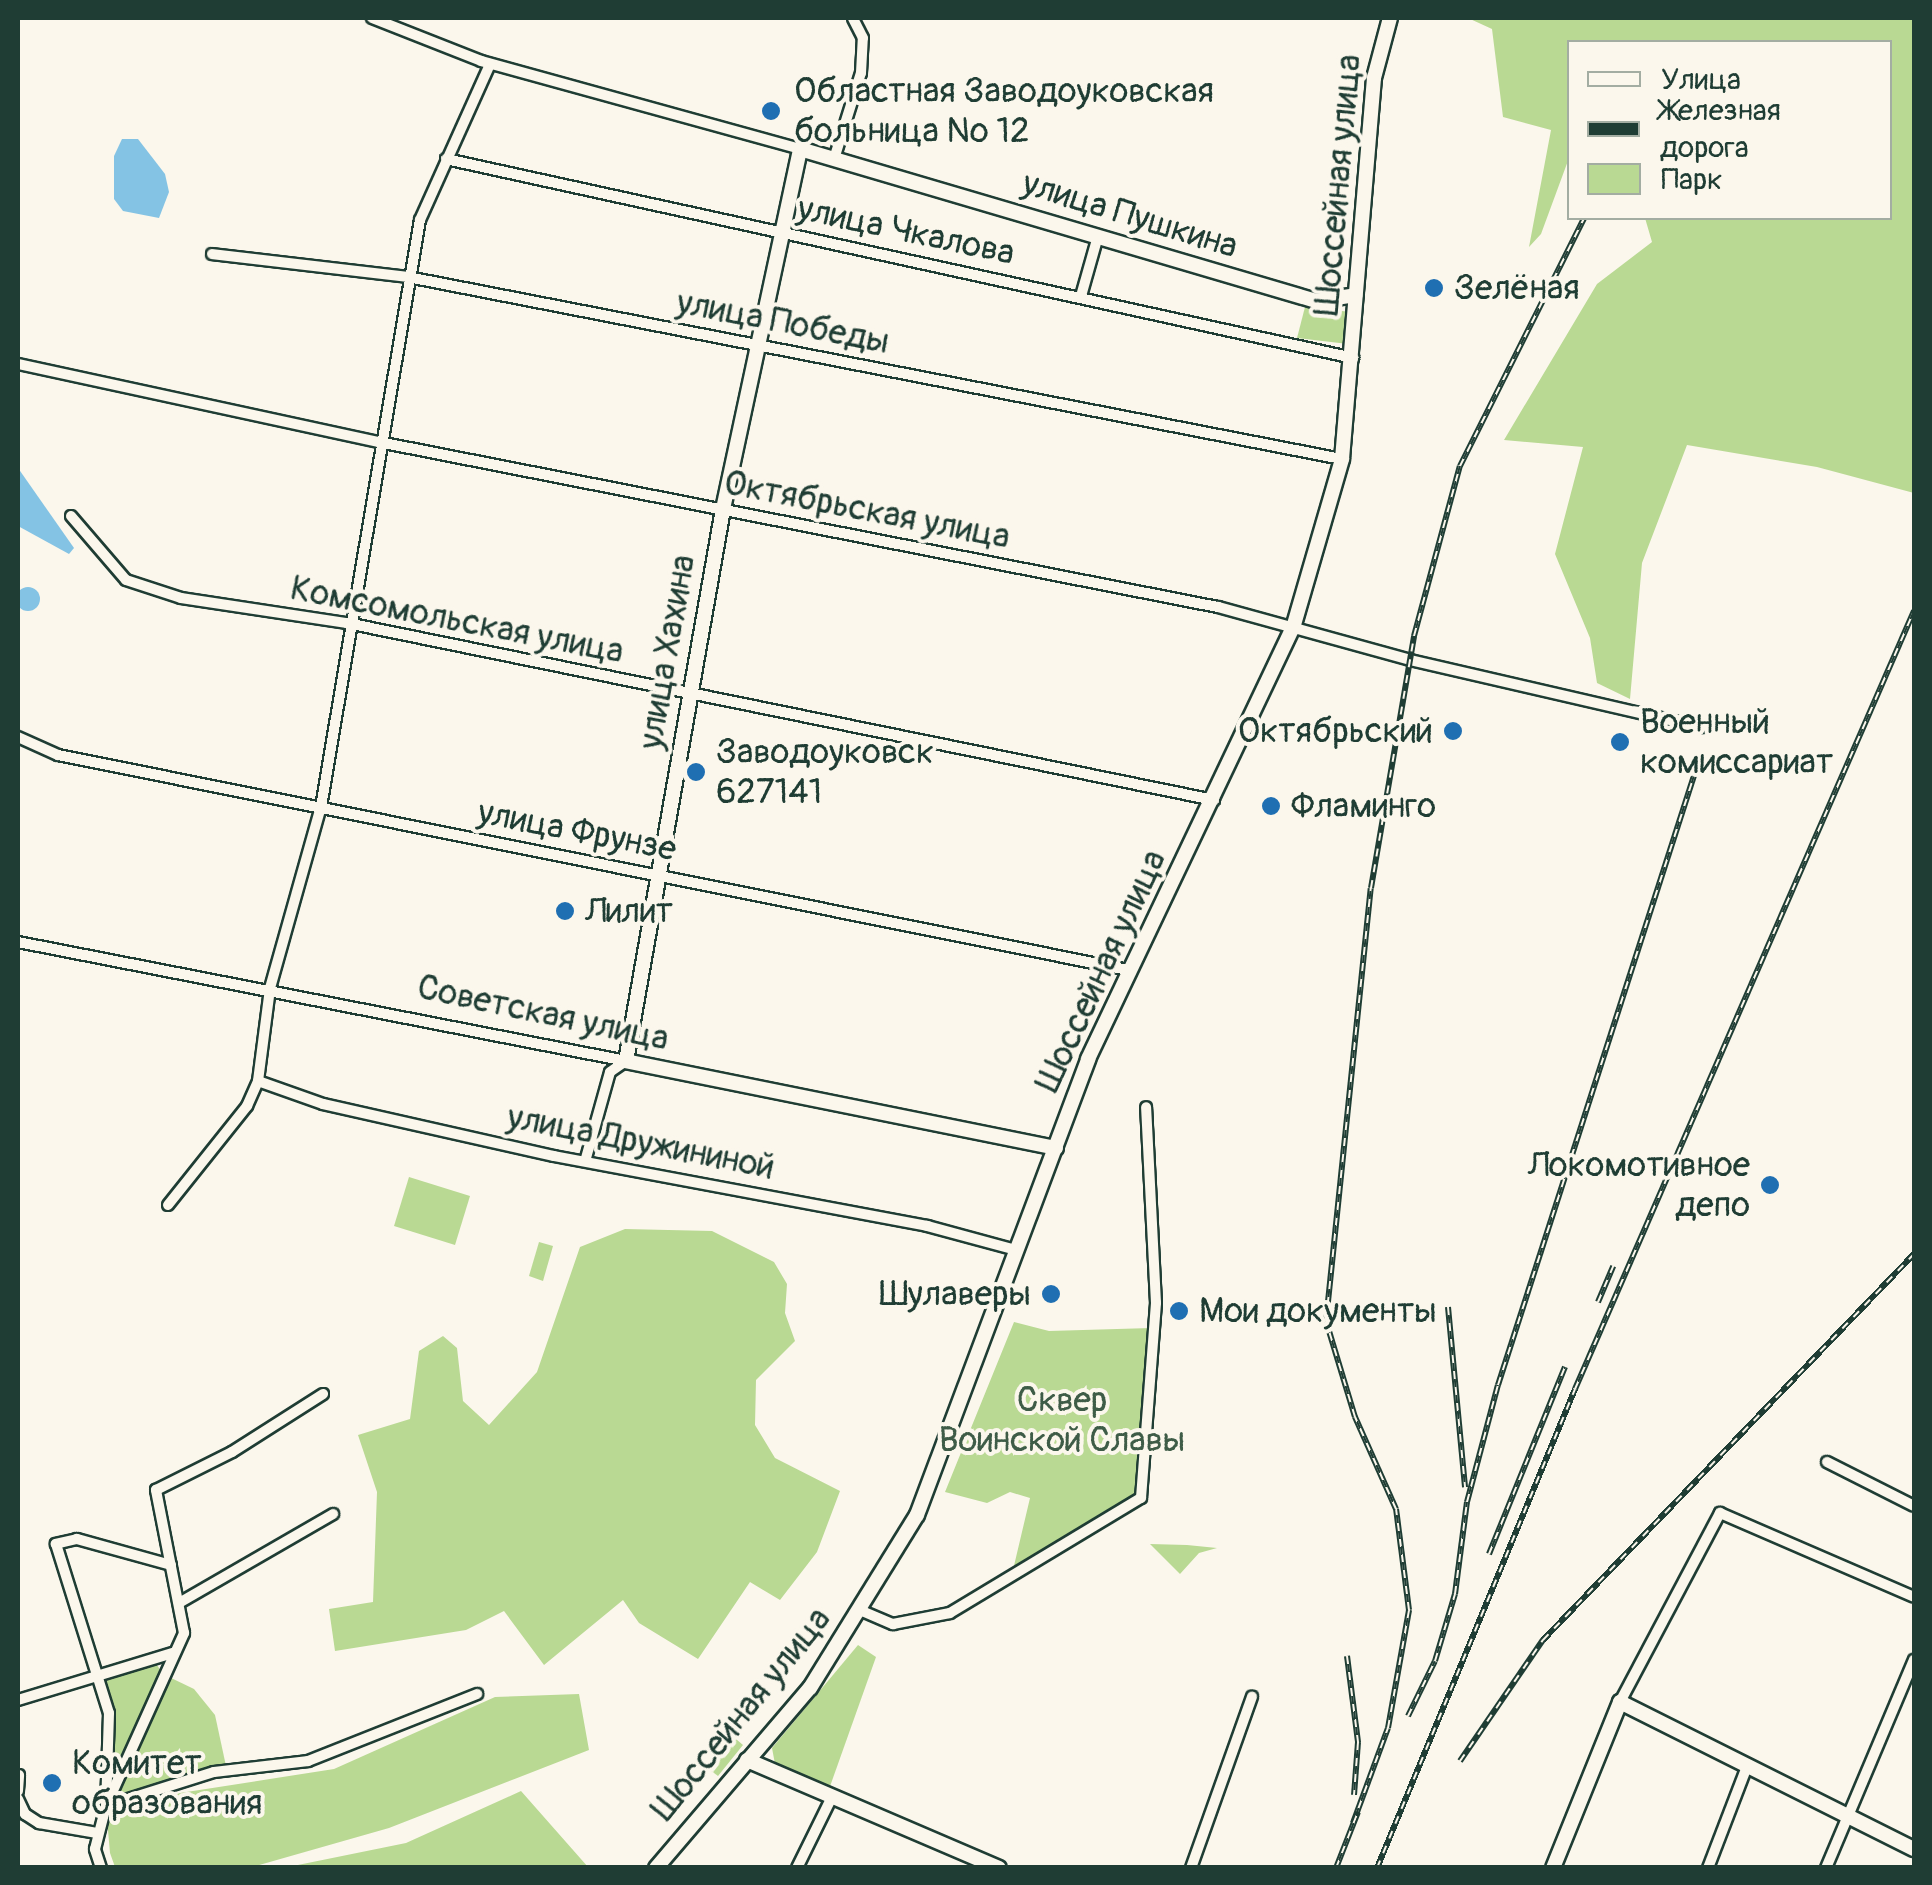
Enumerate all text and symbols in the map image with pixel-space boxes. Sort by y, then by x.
legend [1567,40,1892,220]
street label: Шоссейная улица [1306,53,1370,317]
text: Улица [1661,61,1741,98]
place label: Областная Заводоуковская больница № 12 [794,70,1214,152]
text: Железная дорога [1660,92,1781,166]
marker: Областная Заводоуковская больница № 12 [758,98,784,124]
text: Парк [1661,161,1723,198]
street label: улица Пушкина [1017,162,1243,268]
street label: улица Чкалова [794,188,1018,274]
place label: Зелёная [1454,267,1580,309]
marker: Зелёная [1423,277,1445,299]
street label: улица Победы [673,281,893,363]
street label: Октябрьская улица [721,462,1013,558]
street label: улица Хахина [629,552,705,752]
street label: Комсомольская улица [287,567,627,673]
place label: Военный комиссариат [1640,701,1833,783]
place label: Октябрьский [1238,710,1433,752]
marker: Октябрьский [1442,720,1464,742]
place label: Заводоуковск 627141 [716,731,934,813]
marker: Военный комиссариат [1609,731,1631,753]
marker: Заводоуковск 627141 [685,761,707,783]
place label: Фламинго [1291,785,1436,827]
street label: улица Фрунзе [474,791,680,871]
marker: Фламинго [1260,795,1282,817]
street label: Шоссейная улица [1027,843,1175,1099]
place label: Лилит [585,890,673,932]
marker: Лилит [554,900,576,922]
street label: Советская улица [414,966,672,1060]
street label: улица Дружининой [504,1096,778,1188]
place label: Локомотивное депо [1528,1144,1750,1226]
marker: Локомотивное депо [1759,1174,1781,1196]
place label: Шулаверы [879,1273,1031,1315]
marker: Шулаверы [1040,1283,1062,1305]
place label: Мои документы [1199,1290,1437,1332]
marker: Мои документы [1168,1300,1190,1322]
park label: Сквер Воинской Славы [939,1379,1185,1461]
street label: Шоссейная улица [642,1599,840,1829]
place label: Комитет образования [72,1742,262,1824]
marker: Комитет образования [41,1772,63,1794]

